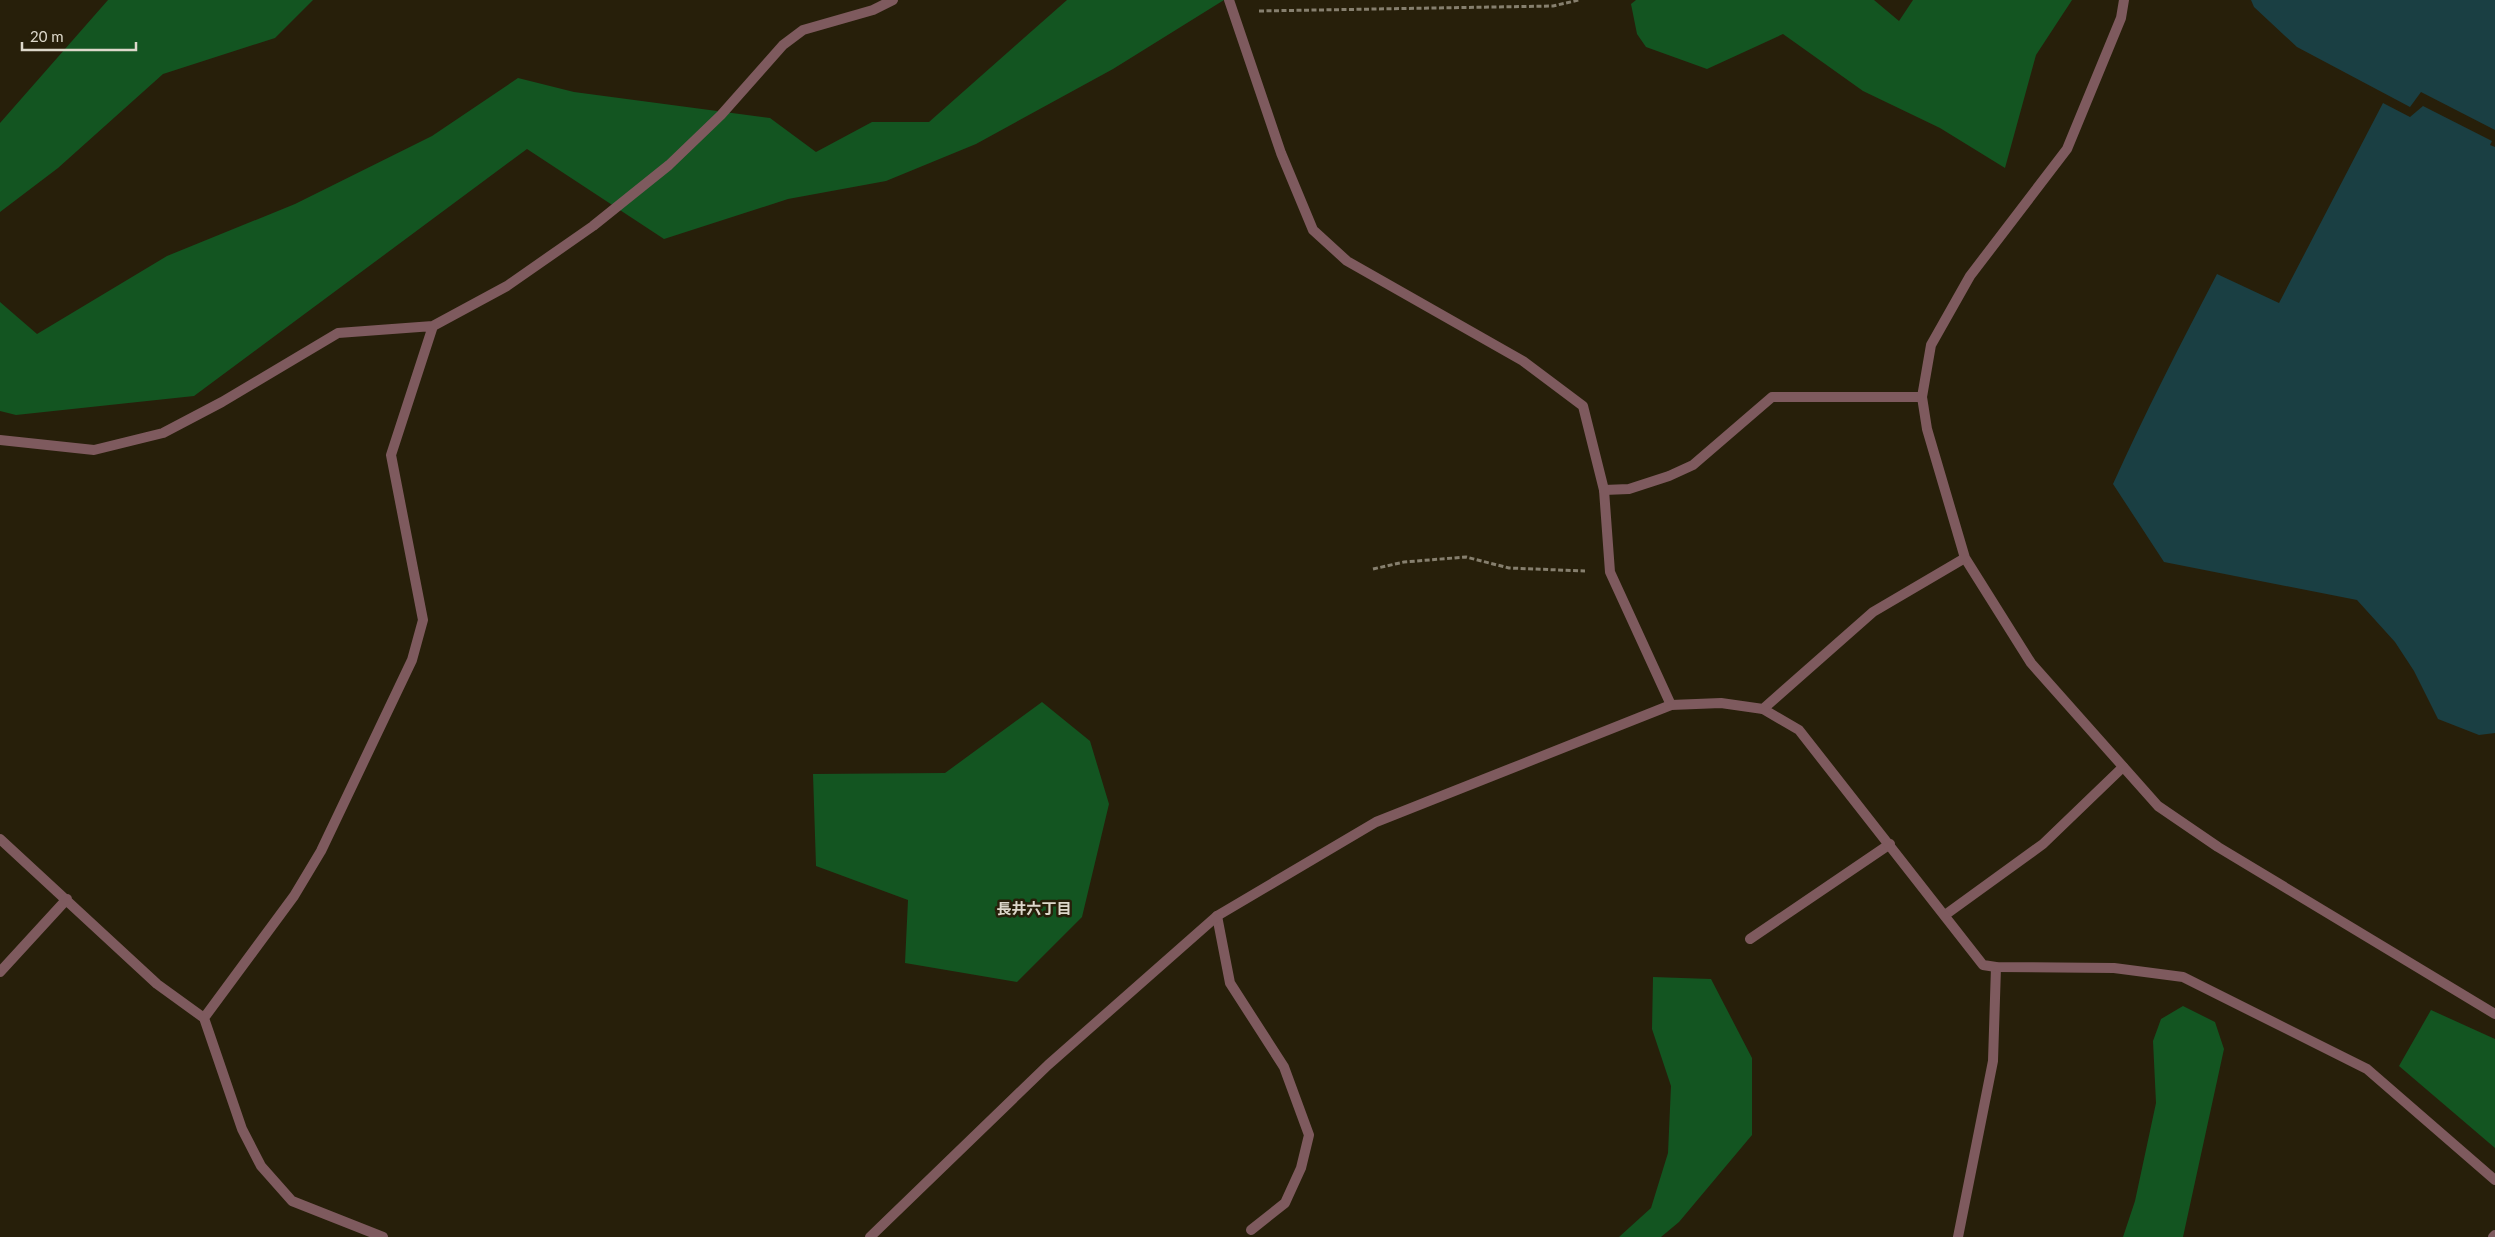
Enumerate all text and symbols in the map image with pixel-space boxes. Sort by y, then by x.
scale bar [22,20,136,52]
text: 20 m [30,27,64,45]
district label: 長井六丁目 [996,899,1072,917]

